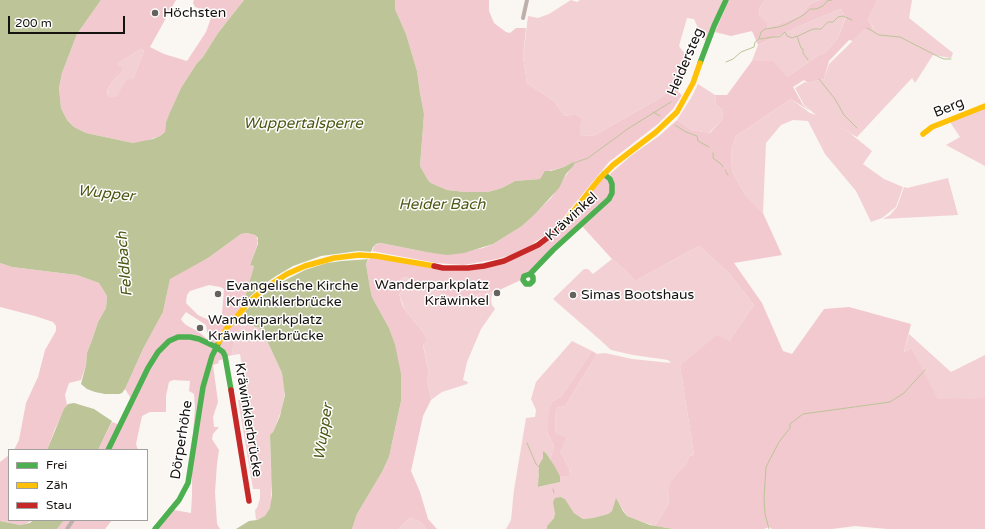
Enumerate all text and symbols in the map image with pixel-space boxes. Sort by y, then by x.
place label: Höchsten [163,5,226,21]
scale bar [10,8,127,34]
marker: Höchsten [150,8,160,18]
text: 200 m [15,16,52,30]
street label: Heidersteg [664,25,708,99]
street label: Berg [931,94,967,122]
water label: Wuppertalsperre [243,115,363,133]
water label: Wupper [77,182,135,206]
street label: Kräwinkel [542,189,602,245]
water label: Heider Bach [399,196,485,214]
water label: Feldbach [113,231,137,297]
place label: Wanderparkplatz Kräwinkel [375,277,489,310]
place label: Evangelische Kirche Kräwinklerbrücke [226,278,358,310]
place label: Simas Bootshaus [581,287,694,303]
marker: Wanderparkplatz Kräwinkel [492,288,502,298]
marker: Evangelische Kirche Kräwinklerbrücke [213,289,223,299]
marker: Simas Bootshaus [568,290,578,300]
place label: Wanderparkplatz Kräwinklerbrücke [208,312,324,344]
marker: Wanderparkplatz Kräwinklerbrücke [195,323,205,333]
street label: Kräwinklerbrücke [231,362,265,478]
street label: Dörperhöhe [167,399,197,481]
water label: Wupper [311,403,337,461]
legend [8,449,148,521]
text: Frei [46,458,67,472]
text: Zäh [46,478,68,492]
text: Stau [46,498,72,512]

